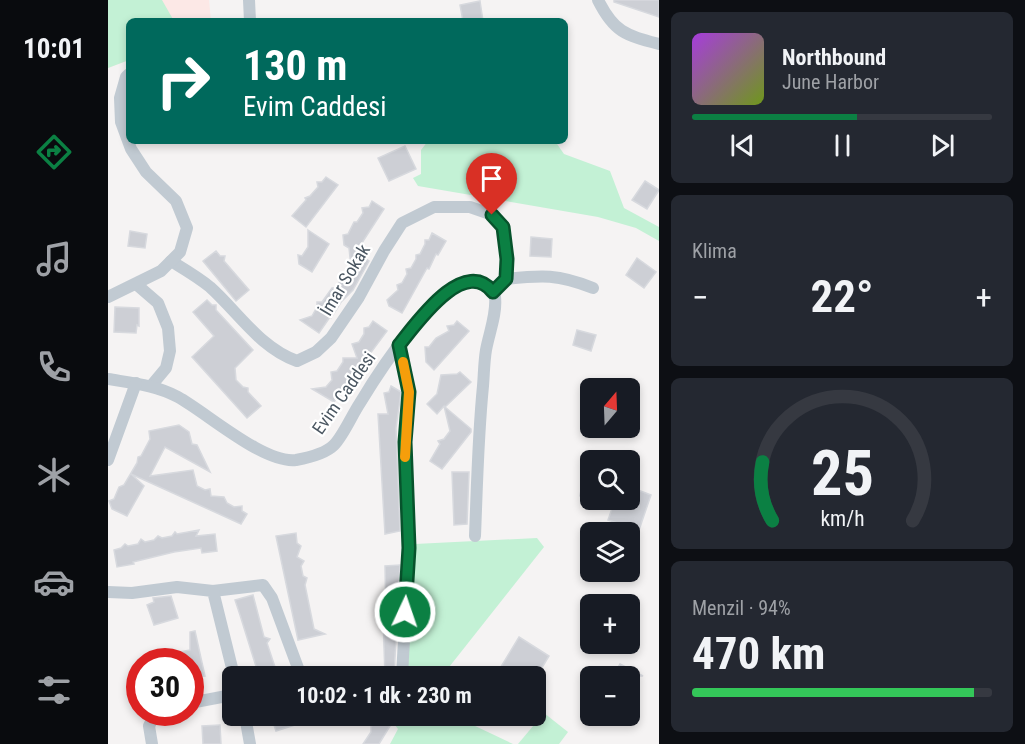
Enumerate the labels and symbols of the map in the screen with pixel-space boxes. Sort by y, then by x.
pin [466,153,517,215]
street label: İmar Sokak [315,240,374,319]
street label: Evim Caddesi [308,347,380,438]
north arrow [580,378,640,438]
position arrow [373,580,437,644]
speed limit sign: 30 [126,648,204,726]

